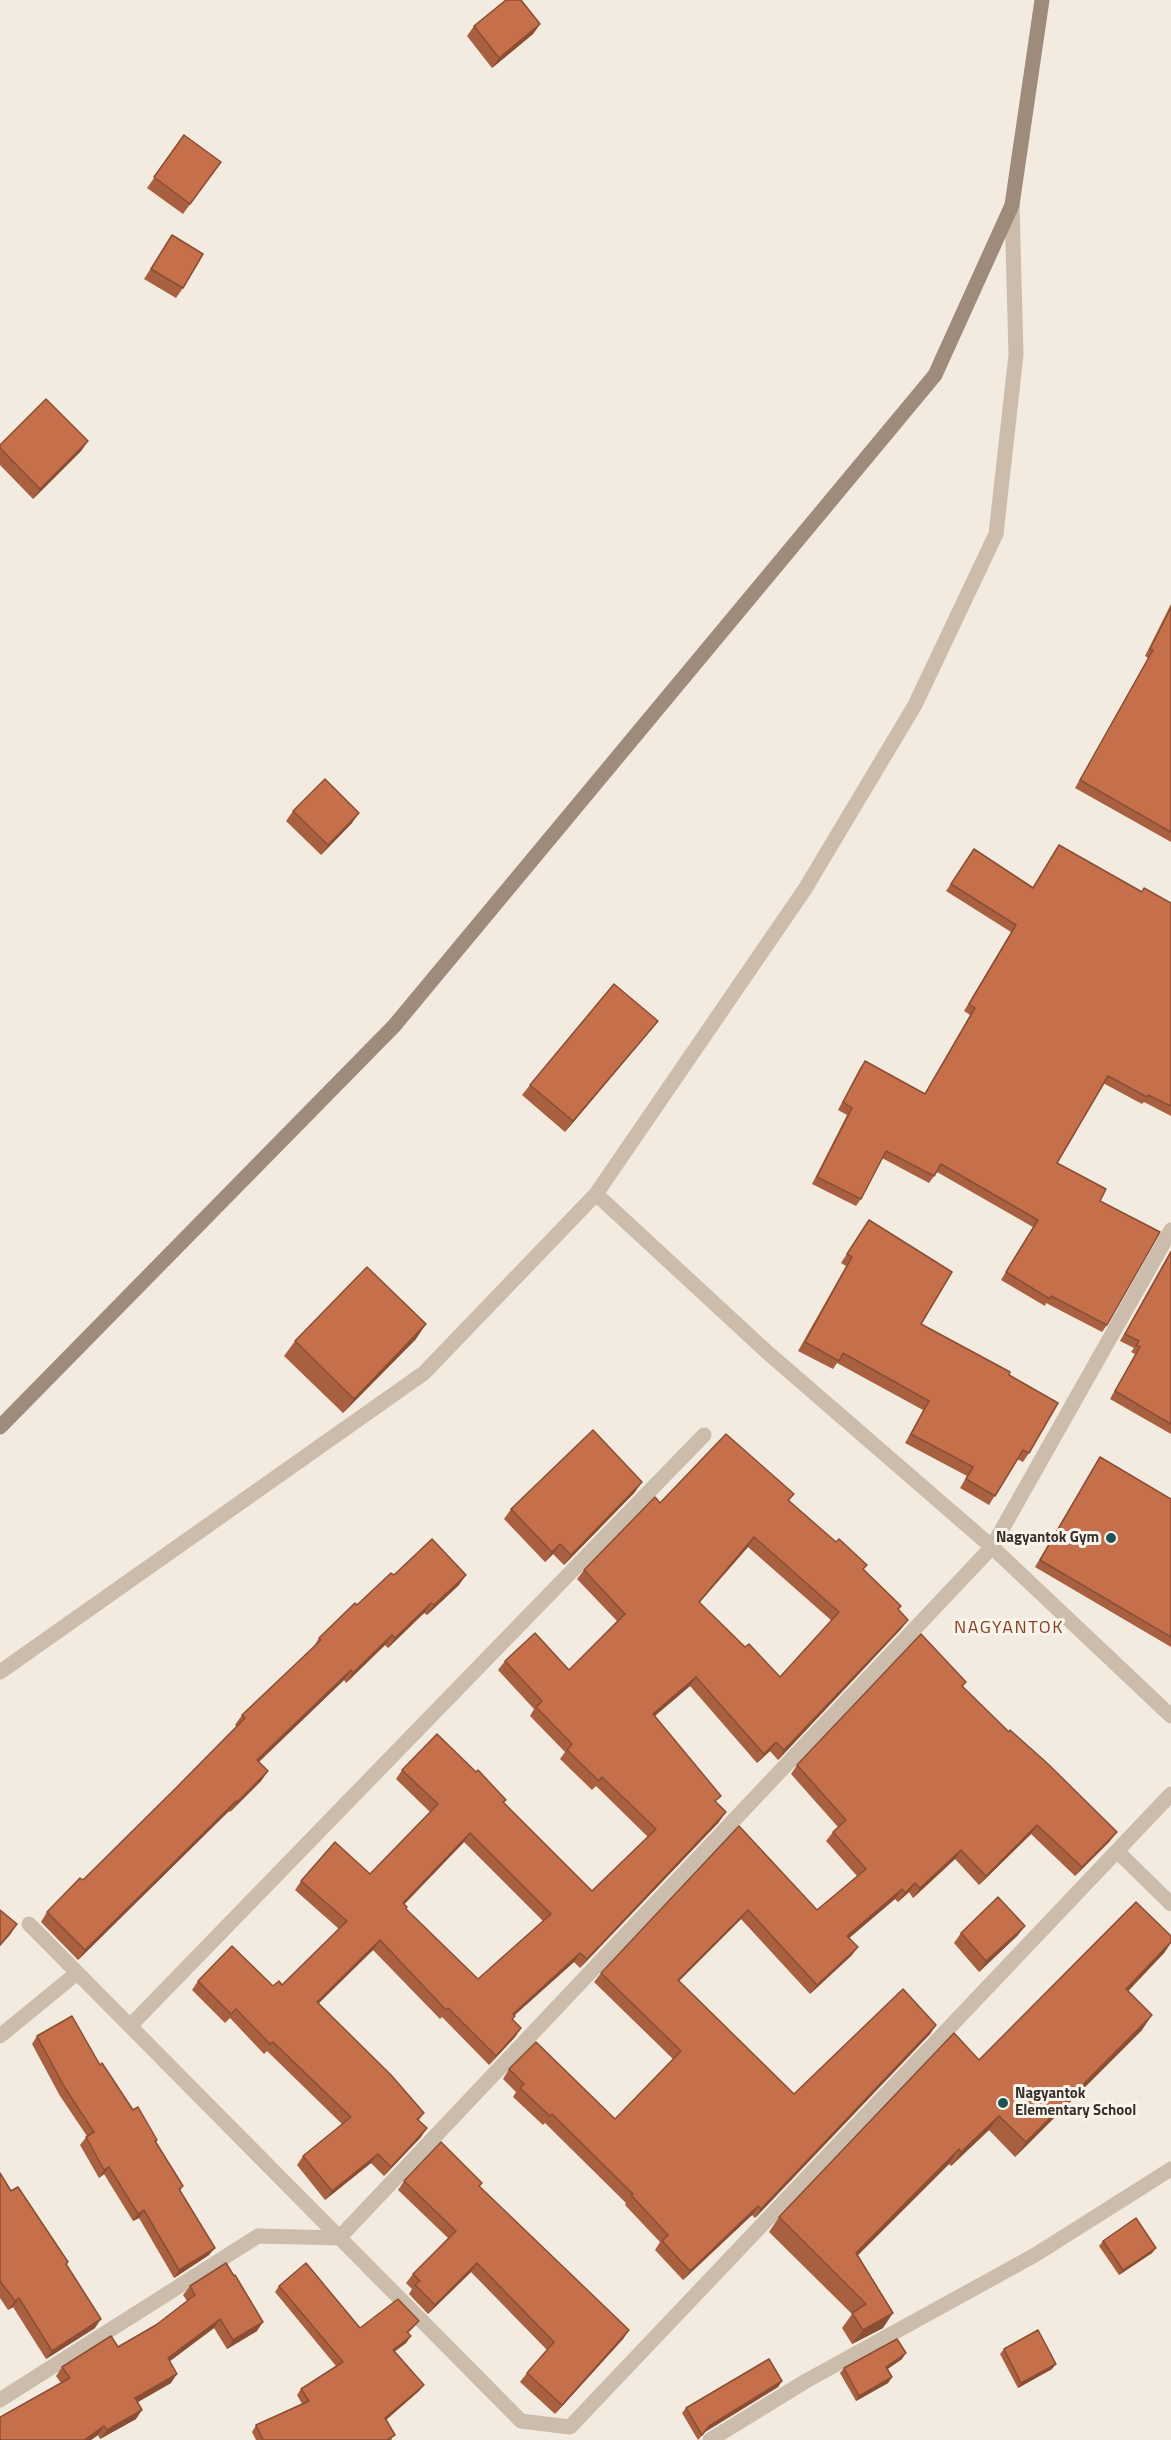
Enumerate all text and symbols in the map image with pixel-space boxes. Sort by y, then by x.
place label: Nagyantok Gym [996,1529,1099,1547]
marker: Nagyantok Gym [1104,1531,1118,1545]
district label: NAGYANTOK [954,1618,1064,1640]
place label: Nagyantok Elementary School [1015,2085,1136,2120]
marker: Nagyantok Elementary School [996,2096,1010,2110]

